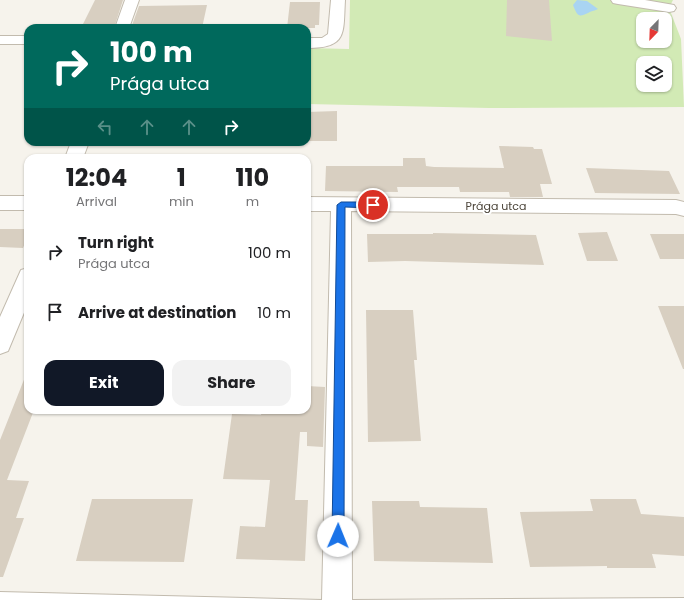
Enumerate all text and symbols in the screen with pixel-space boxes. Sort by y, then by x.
north arrow [636,12,672,48]
map controls [636,12,672,92]
text: 100 m [110,33,193,72]
icon: right [44,40,96,92]
button: layers [636,56,672,92]
text: Prága utca [110,71,210,96]
icon: left [94,116,116,138]
icon: ahead [136,116,158,138]
icon: ahead [178,116,200,138]
icon: right [220,116,242,138]
text: 12:04 [66,161,127,194]
text: 1 [177,161,186,194]
text: 110 [236,161,269,194]
pin [356,188,390,222]
text: Arrival [76,192,117,211]
text: min [169,192,194,211]
text: m [246,192,259,211]
icon: arrive [362,194,384,216]
street label: Prága utca [466,198,526,214]
text: Turn right [78,232,154,253]
icon: right [44,241,66,263]
text: 100 m [248,242,291,263]
text: Prága utca [78,254,150,273]
icon: arrive [44,301,66,323]
text: Arrive at destination [78,302,236,323]
text: 10 m [257,302,291,323]
button: Exit [44,360,164,406]
button: Share [172,360,291,406]
position arrow [317,515,359,557]

